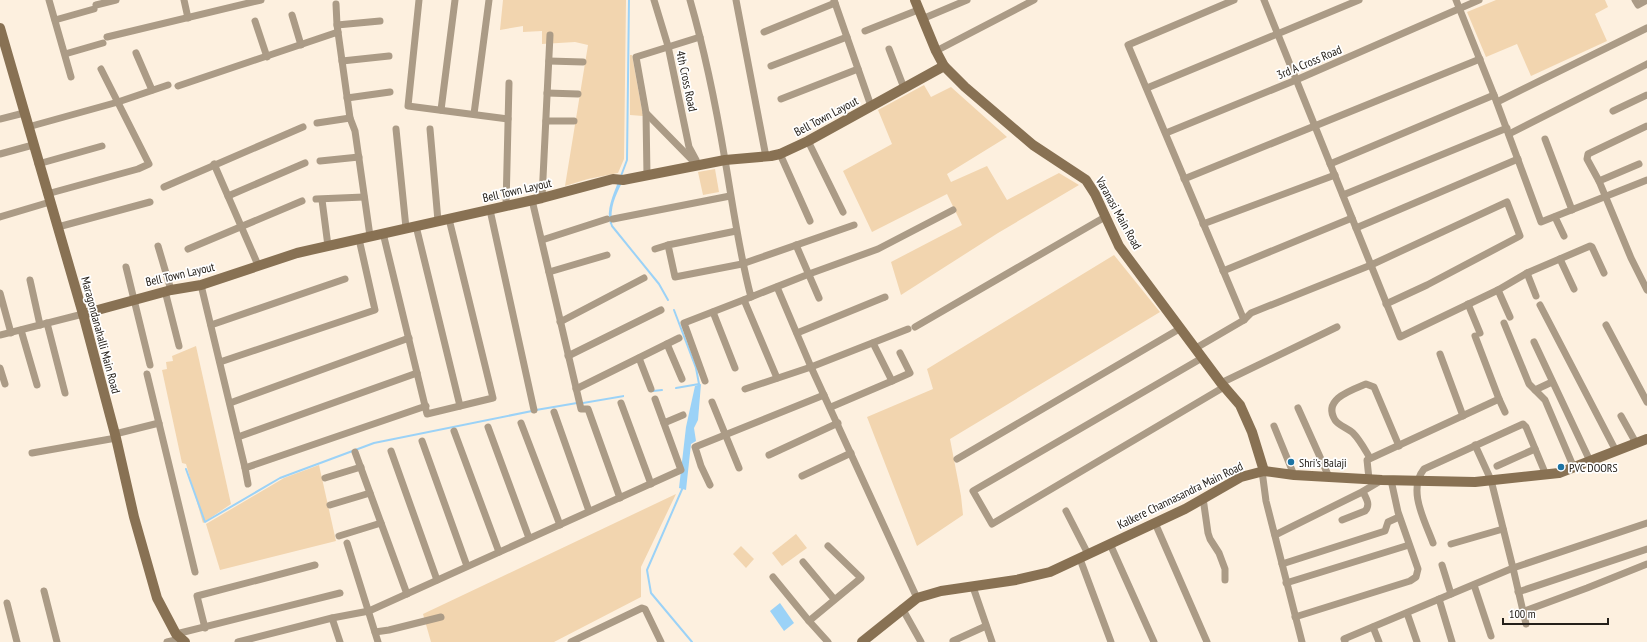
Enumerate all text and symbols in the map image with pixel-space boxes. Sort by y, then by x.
street label: 3rd A Cross Road [1274,42,1344,82]
street label: 4th Cross Road [673,49,701,113]
street label: Bell Town Layout [791,93,861,139]
street label: Varanasi Main Road [1092,173,1145,252]
street label: Bell Town Layout [481,175,554,205]
street label: Bell Town Layout [144,259,217,289]
street label: Maragondanahalli Main Road [78,275,124,395]
place label: Shri's Balaji [1299,455,1347,470]
marker: Shri's Balaji [1286,457,1296,467]
street label: Kalkere Channasandra Main Road [1115,458,1245,532]
place label: PVC DOORS [1569,460,1618,475]
marker: PVC DOORS [1556,462,1566,472]
scale bar [1503,600,1608,626]
text: 100 m [1509,606,1536,621]

